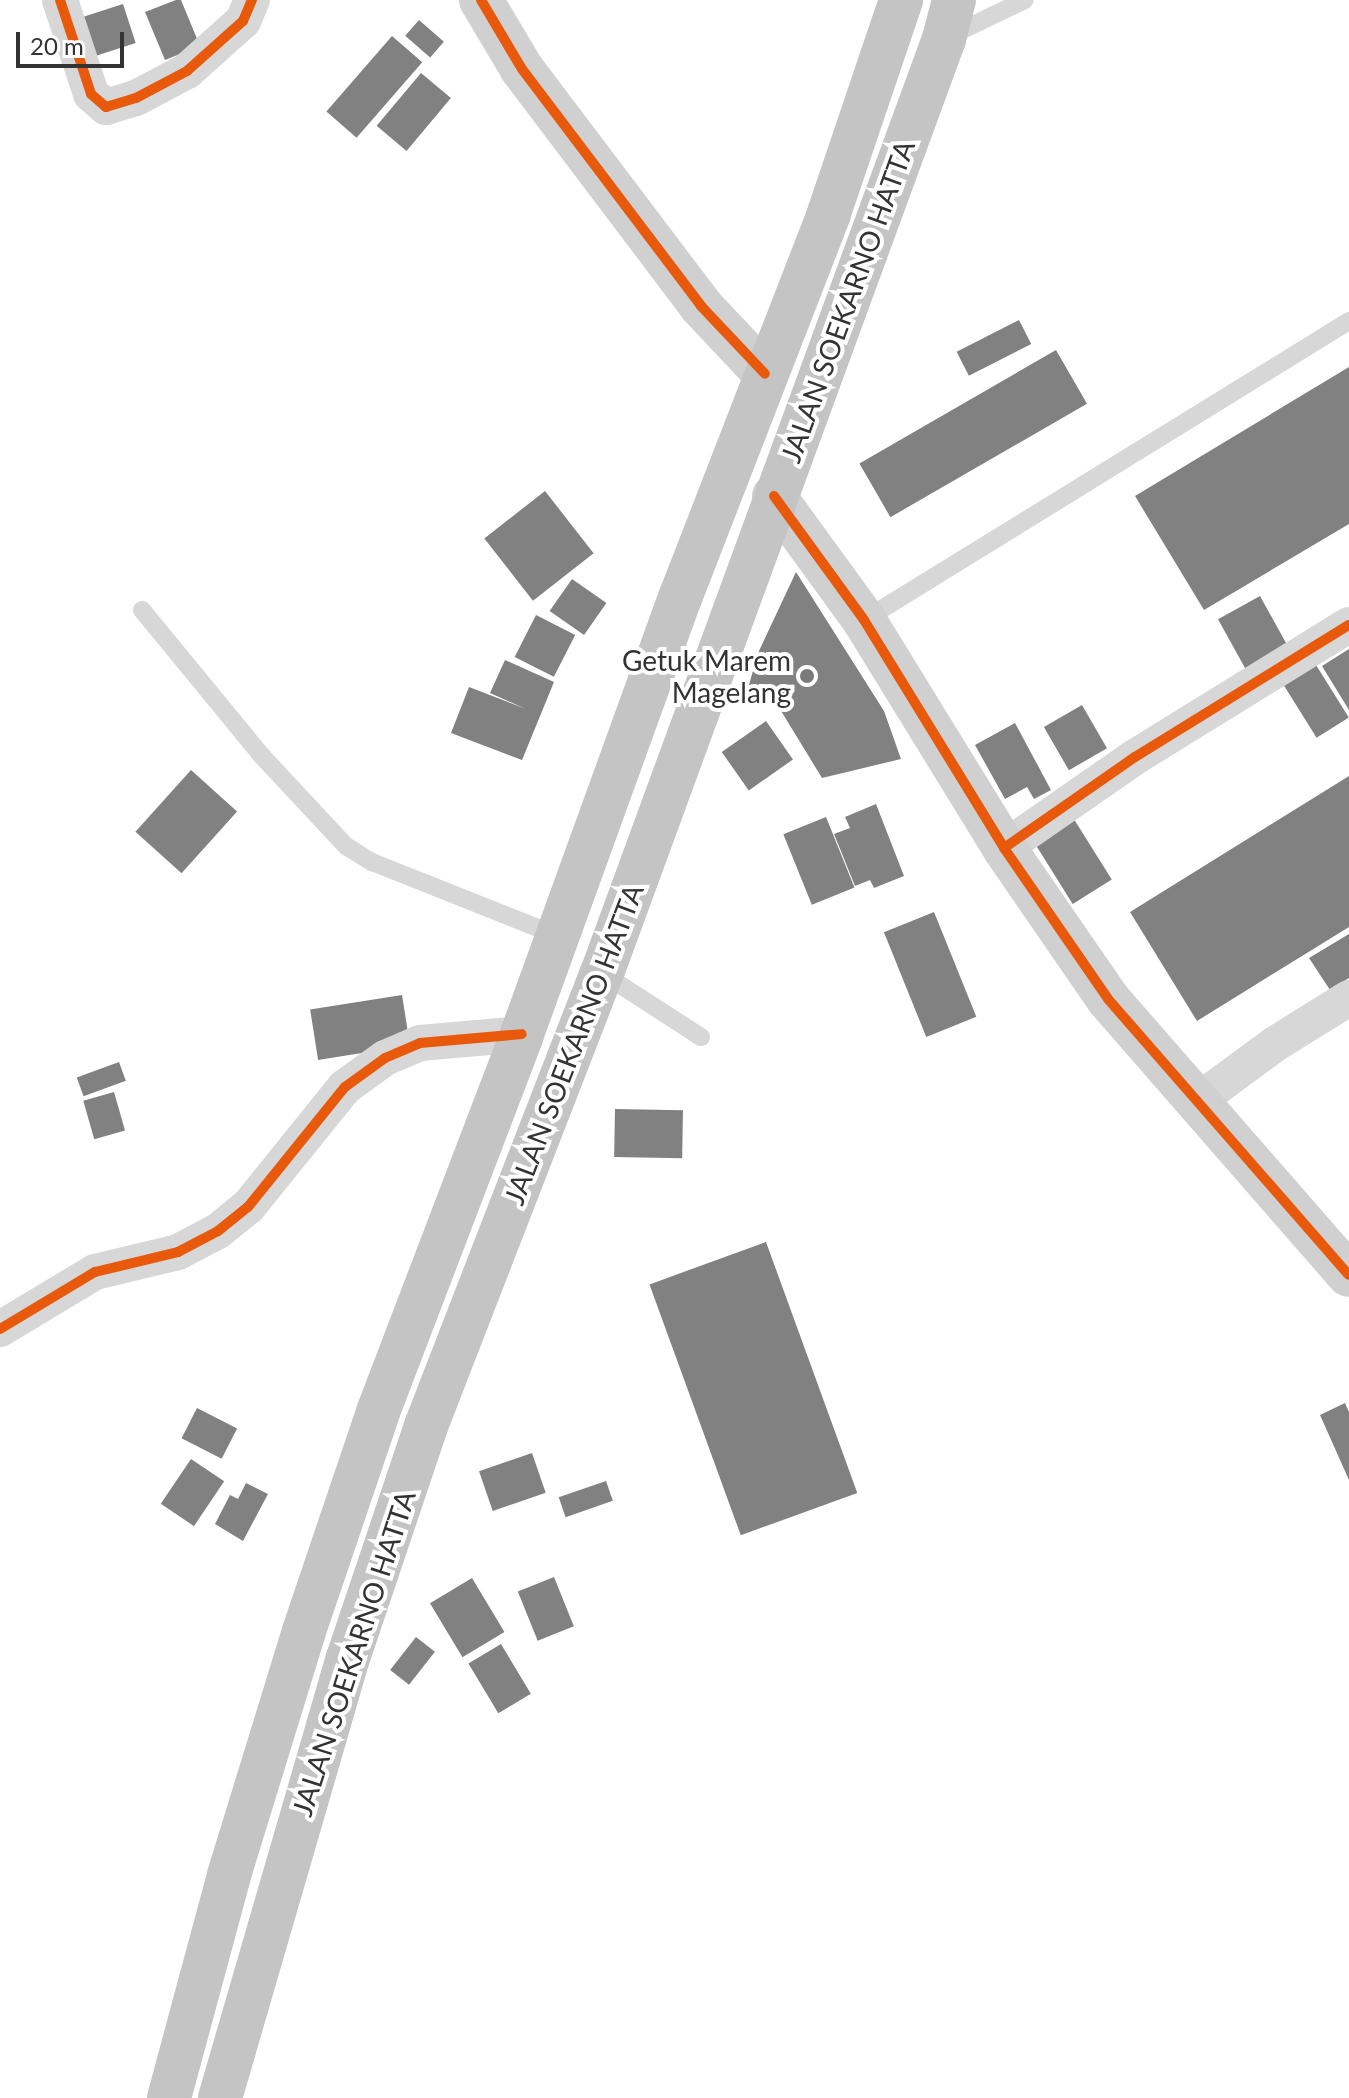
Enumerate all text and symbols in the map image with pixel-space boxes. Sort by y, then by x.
scale bar [20,16,128,66]
text: 20 m [30,31,84,60]
street label: JALAN SOEKARNO HATTA [773,135,921,467]
place label: Getuk Marem Magelang [622,643,791,709]
marker: Getuk Marem Magelang [798,667,816,685]
street label: JALAN SOEKARNO HATTA [496,879,650,1209]
street label: JALAN SOEKARNO HATTA [284,1486,422,1820]

